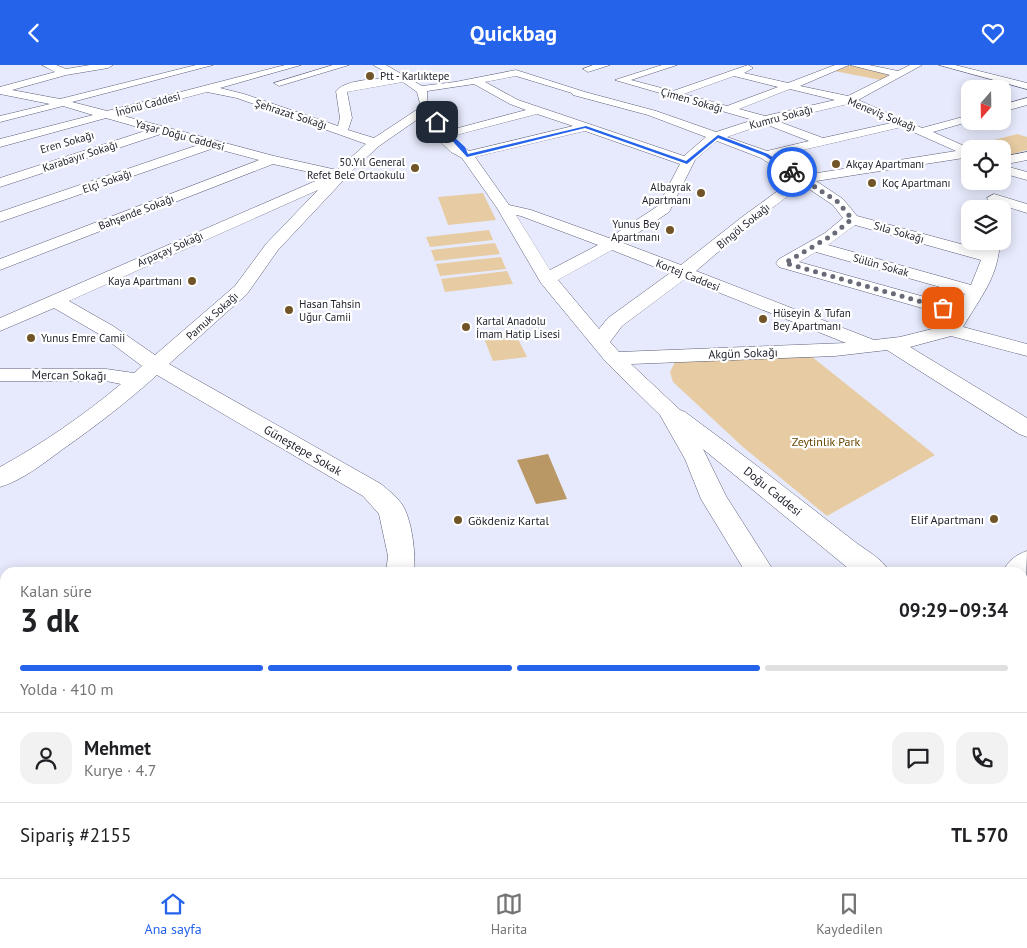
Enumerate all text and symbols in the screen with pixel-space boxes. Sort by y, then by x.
icon: back [20,19,48,47]
text: Quickbag [470,19,557,47]
icon: heart [979,19,1007,47]
place label: Ptt - Karlıktepe [380,69,450,83]
marker: Ptt - Karlıktepe [364,70,376,82]
north arrow [961,80,1011,130]
map controls [961,80,1011,250]
street label: Çimen Sokağı [659,84,725,116]
street label: İnönü Caddesi [114,89,182,119]
street label: Meneviş Sokağı [846,94,918,134]
street label: Şehrazat Sokağı [253,96,329,132]
pin [416,101,458,143]
street label: Kumru Sokağı [748,102,814,132]
icon: home [423,108,451,136]
street label: Yaşar Doğu Caddesi [134,116,226,154]
street label: Eren Sokağı [38,128,96,156]
street label: Karabayır Sokağı [40,137,120,175]
button: locate [961,140,1011,190]
courier [767,147,817,197]
place label: 50.Yıl General Refet Bele Ortaokulu [307,155,406,182]
place label: Akçay Apartmanı [846,157,924,171]
icon: bike [778,158,806,186]
marker: Akçay Apartmanı [830,158,842,170]
marker: 50.Yıl General Refet Bele Ortaokulu [409,162,421,174]
street label: Elçi Sokağı [80,166,134,196]
place label: Koç Apartmanı [882,176,950,190]
marker: Koç Apartmanı [866,177,878,189]
place label: Albayrak Apartmanı [642,180,692,207]
marker: Albayrak Apartmanı [695,187,707,199]
street label: Bahşende Sokağı [96,191,176,233]
street label: Bingöl Sokağı [713,200,773,252]
button: layers [961,200,1011,250]
place label: Yunus Bey Apartmanı [611,217,661,244]
street label: Sıla Sokağı [872,218,926,246]
marker: Yunus Bey Apartmanı [664,224,676,236]
street label: Arpaçay Sokağı [135,228,205,270]
street label: Sülün Sokak [851,250,911,280]
street label: Kortej Caddesi [654,256,722,294]
place label: Kaya Apartmanı [108,274,182,288]
marker: Kaya Apartmanı [186,275,198,287]
pin [922,287,964,329]
street label: Pamuk Sokağı [183,289,241,343]
icon: bag [929,294,957,322]
place label: Hasan Tahsin Uğur Camii [299,297,361,324]
marker: Hasan Tahsin Uğur Camii [283,304,295,316]
place label: Hüseyin & Tufan Bey Apartmanı [773,306,851,333]
marker: Hüseyin & Tufan Bey Apartmanı [757,313,769,325]
place label: Kartal Anadolu İmam Hatip Lisesi [476,314,560,341]
marker: Kartal Anadolu İmam Hatip Lisesi [460,321,472,333]
place label: Yunus Emre Camii [41,331,125,345]
marker: Yunus Emre Camii [25,332,37,344]
street label: Akgün Sokağı [708,344,778,362]
street label: Mercan Sokağı [31,367,107,383]
street label: Güneştepe Sokak [261,422,345,479]
park label: Zeytinlik Park [792,434,861,449]
street label: Doğu Caddesi [741,463,805,519]
place label: Elif Apartmanı [911,512,984,527]
place label: Gökdeniz Kartal [468,513,549,528]
marker: Elif Apartmanı [988,513,1000,525]
marker: Gökdeniz Kartal [452,514,464,526]
text: Kalan süre [20,581,92,601]
text: 09:29–09:34 [899,598,1008,622]
text: 3 dk [20,599,79,641]
text: Yolda · 410 m [20,679,114,699]
button: person [20,732,72,784]
button: chat [892,732,944,784]
button: phone [956,732,1008,784]
text: Mehmet [84,736,151,760]
text: Kurye · 4.7 [84,760,156,780]
text: Sipariş #2155 [20,823,131,847]
text: TL 570 [951,823,1008,847]
tab: Ana sayfa [144,890,202,938]
tab: Harita [491,890,527,938]
tab: Kaydedilen [816,890,883,938]

